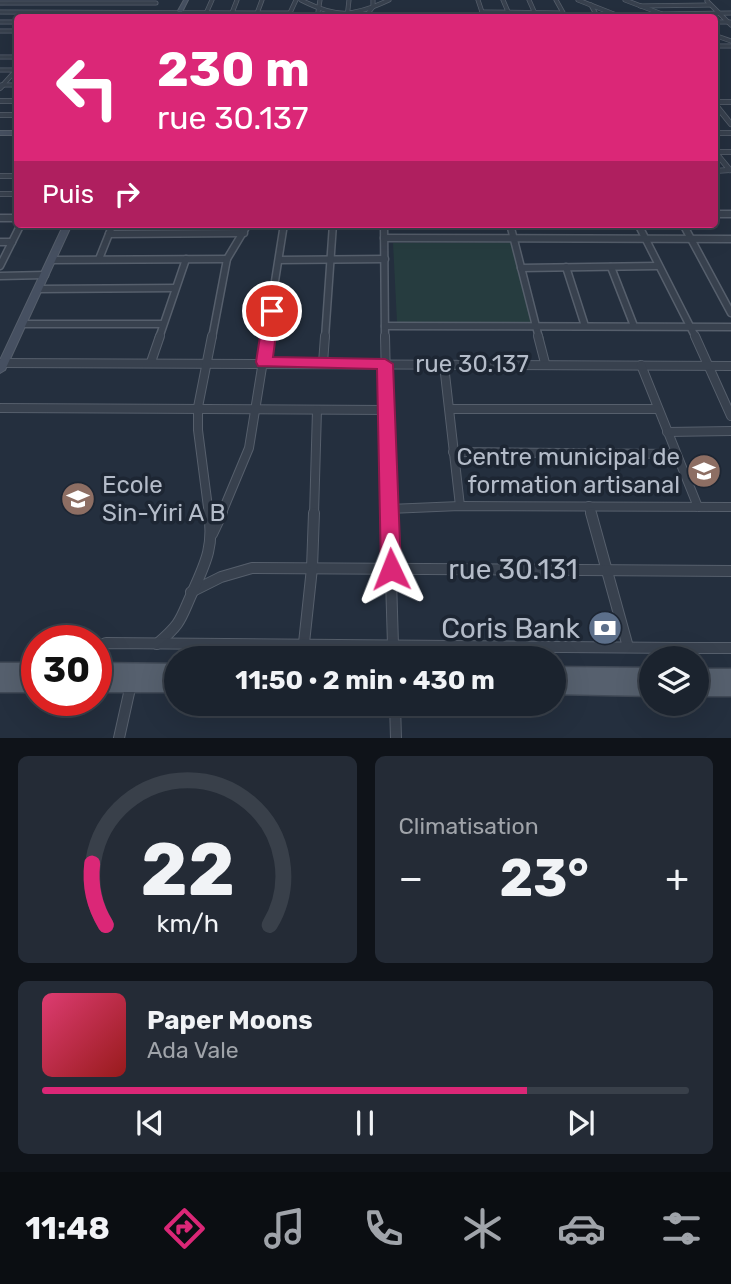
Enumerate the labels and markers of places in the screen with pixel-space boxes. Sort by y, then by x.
pin [242,281,302,341]
place label: Centre municipal de formation artisanal [456,443,680,499]
school or university icon: Centre municipal de formation artisanal [685,452,723,490]
place label: Ecole Sin-Yiri A B [102,471,226,527]
school or university icon: Ecole Sin-Yiri A B [59,480,97,518]
bank icon: Coris Bank [586,609,624,647]
place label: Coris Bank [441,612,581,645]

